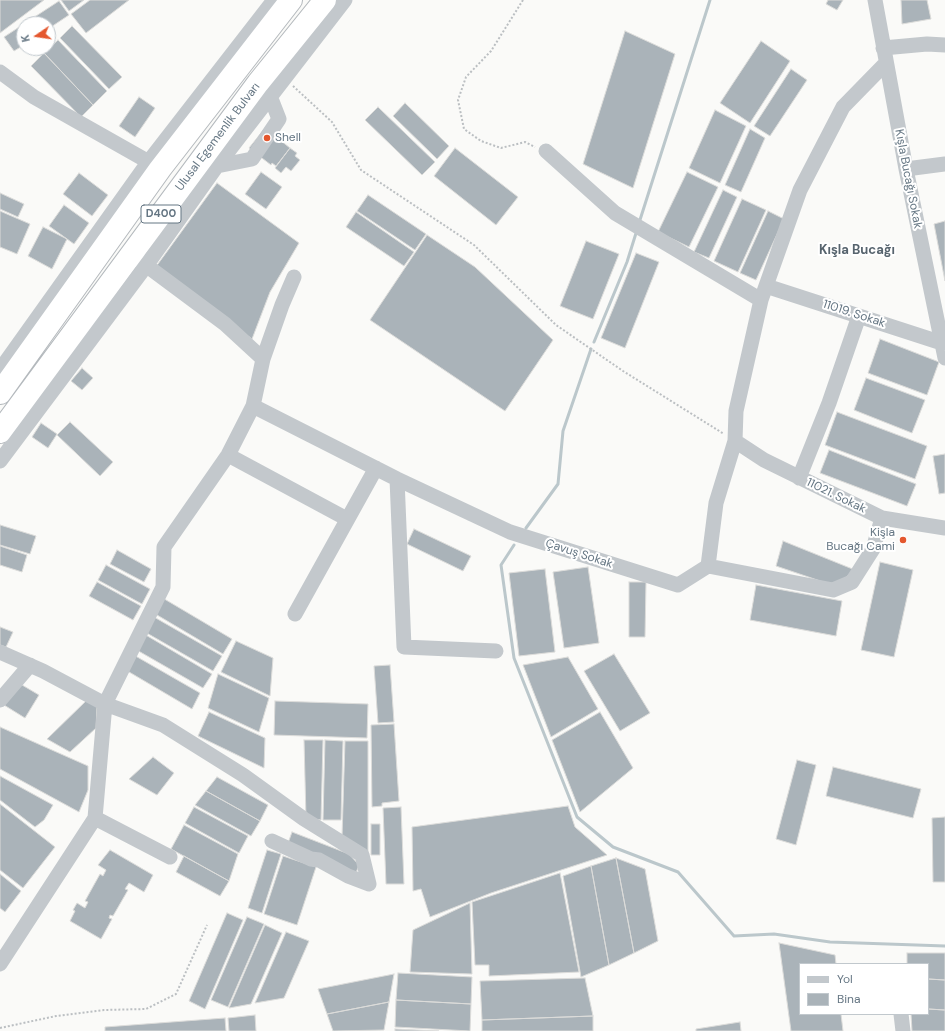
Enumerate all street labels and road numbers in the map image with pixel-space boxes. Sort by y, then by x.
street label: Ulusal Egemenlik Bulvarı [173,80,263,194]
street label: Kışla Bucağı Sokak [891,128,925,230]
road number: D400 [141,205,181,223]
street label: 11019. Sokak [821,297,887,331]
street label: 11021. Sokak [804,475,868,517]
street label: Çavuş Sokak [544,536,614,572]

